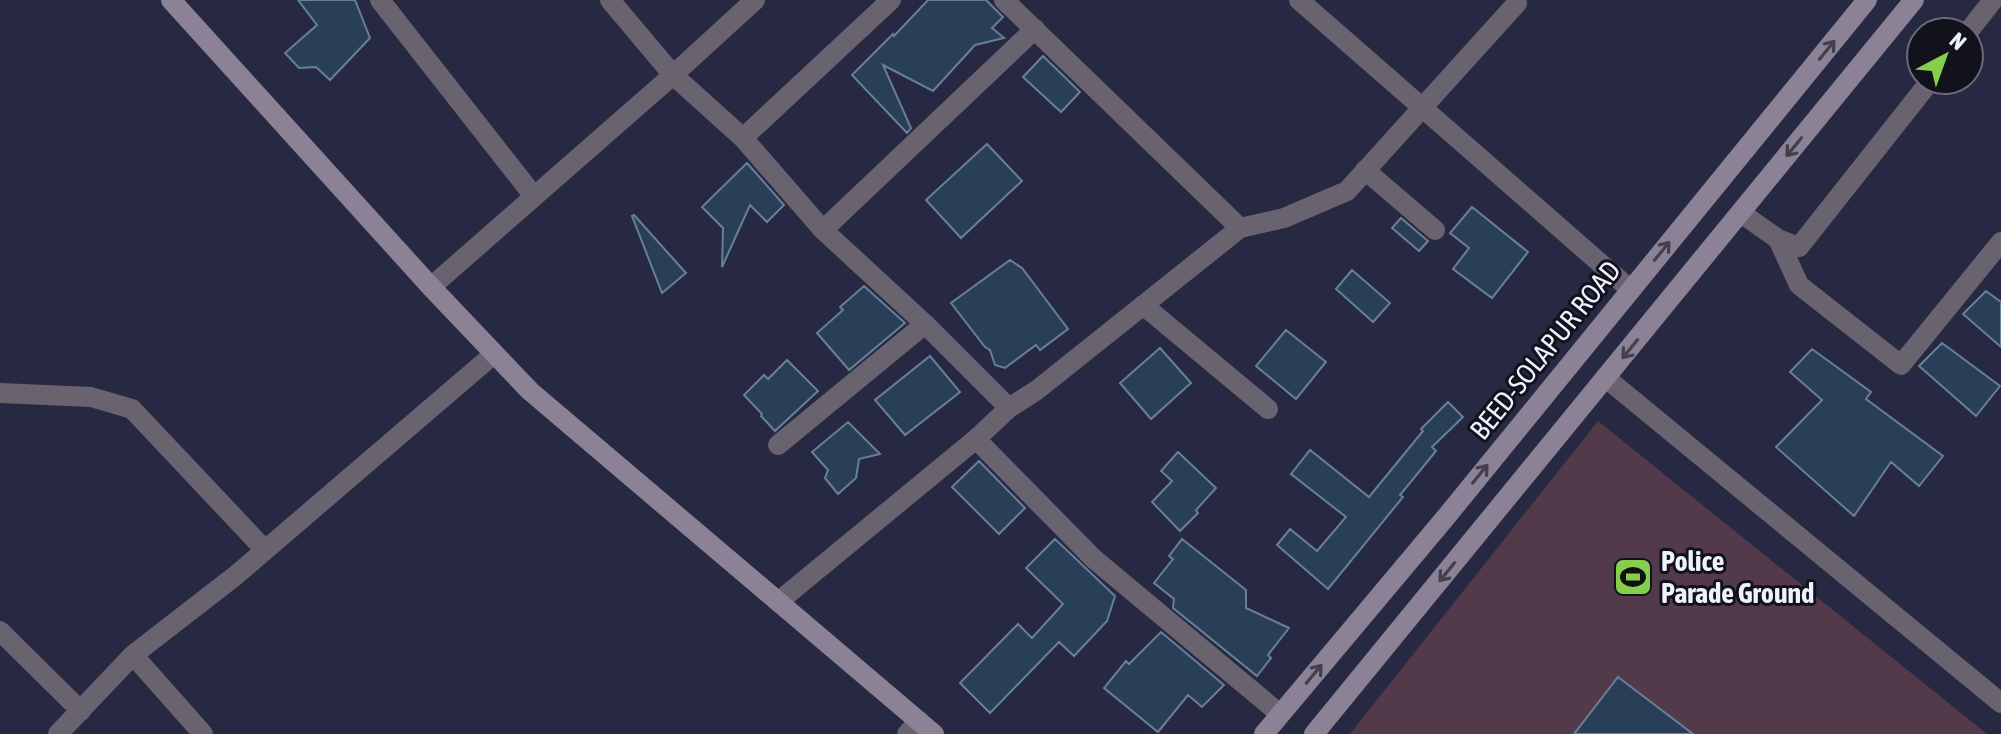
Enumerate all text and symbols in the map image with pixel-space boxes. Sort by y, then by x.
north arrow [1905,16,1985,96]
text: N [1945,27,1972,55]
one-way arrow [1818,40,1836,61]
one-way arrow [1785,136,1803,157]
one-way arrow [1653,241,1671,262]
street label: BEED-SOLAPUR ROAD [1463,254,1627,446]
one-way arrow [1621,338,1639,359]
one-way arrow [1471,465,1489,485]
place label: Police Parade Ground [1661,545,1814,609]
sports icon: Police Parade Ground [1612,556,1654,598]
one-way arrow [1439,561,1457,582]
one-way arrow [1305,664,1323,685]

